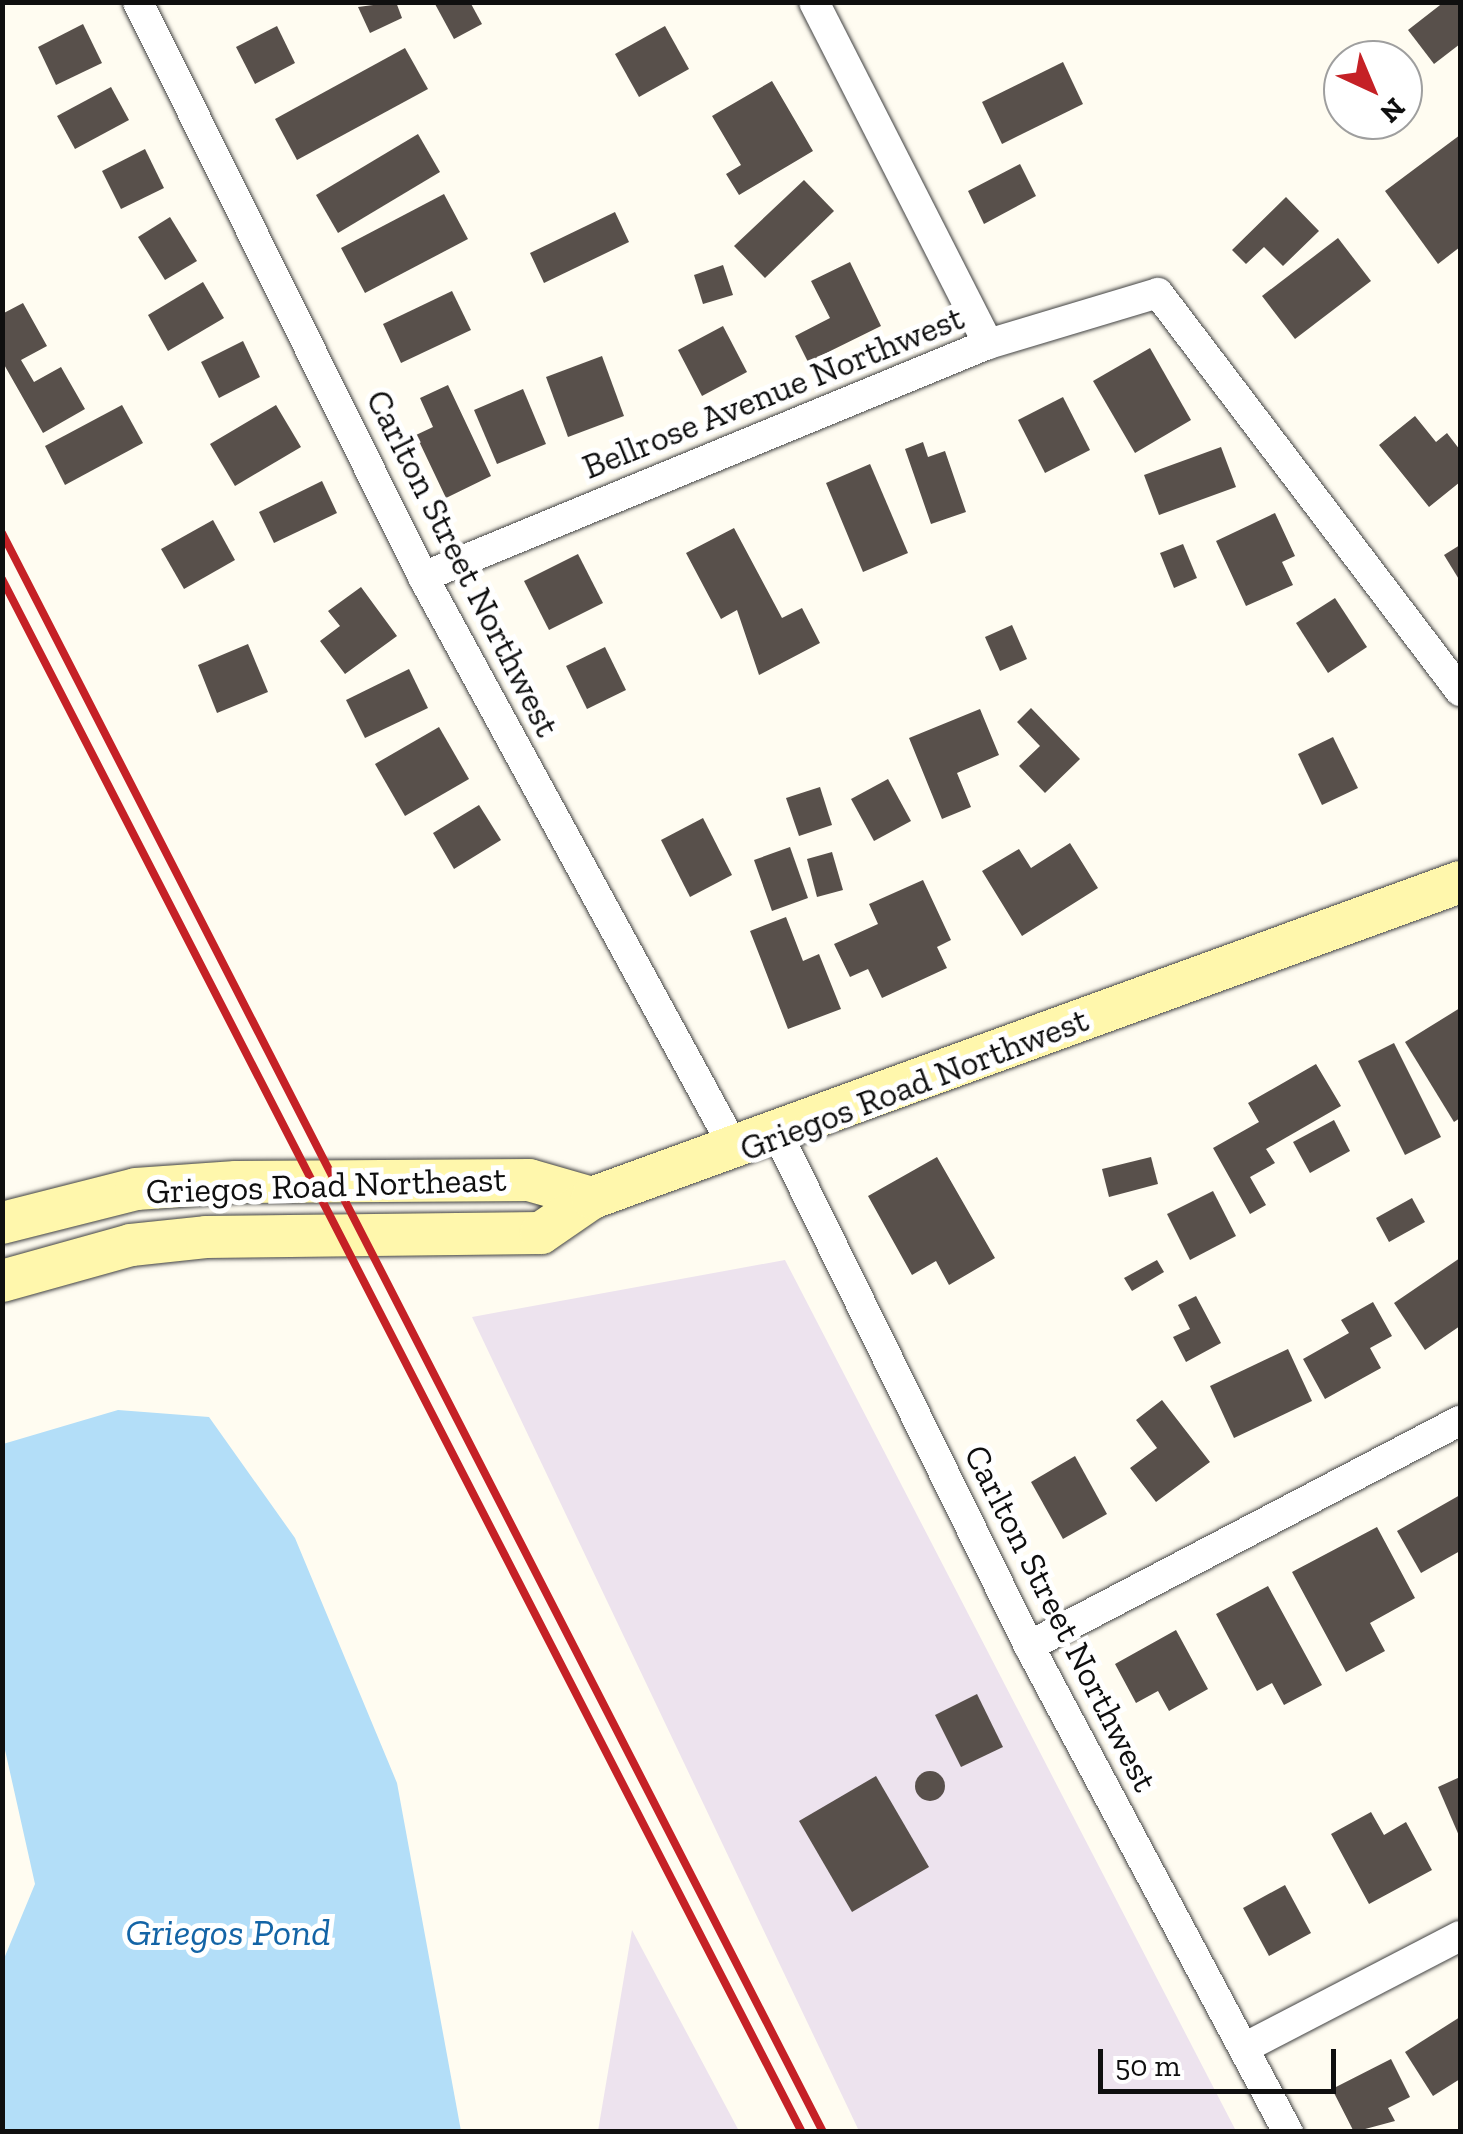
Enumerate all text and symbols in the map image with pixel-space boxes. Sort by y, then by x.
north arrow [1323,40,1423,140]
text: N [1374,91,1412,130]
street label: Bellrose Avenue Northwest [576,296,970,488]
street label: Carlton Street Northwest [357,383,569,743]
street label: Griegos Road Northwest [734,998,1094,1170]
street label: Griegos Road Northeast [145,1158,507,1212]
street label: Carlton Street Northwest [955,1438,1167,1798]
water label: Griegos Pond [125,1910,331,1956]
scale bar [1103,2029,1340,2091]
text: 50 m [1115,2048,1180,2084]

